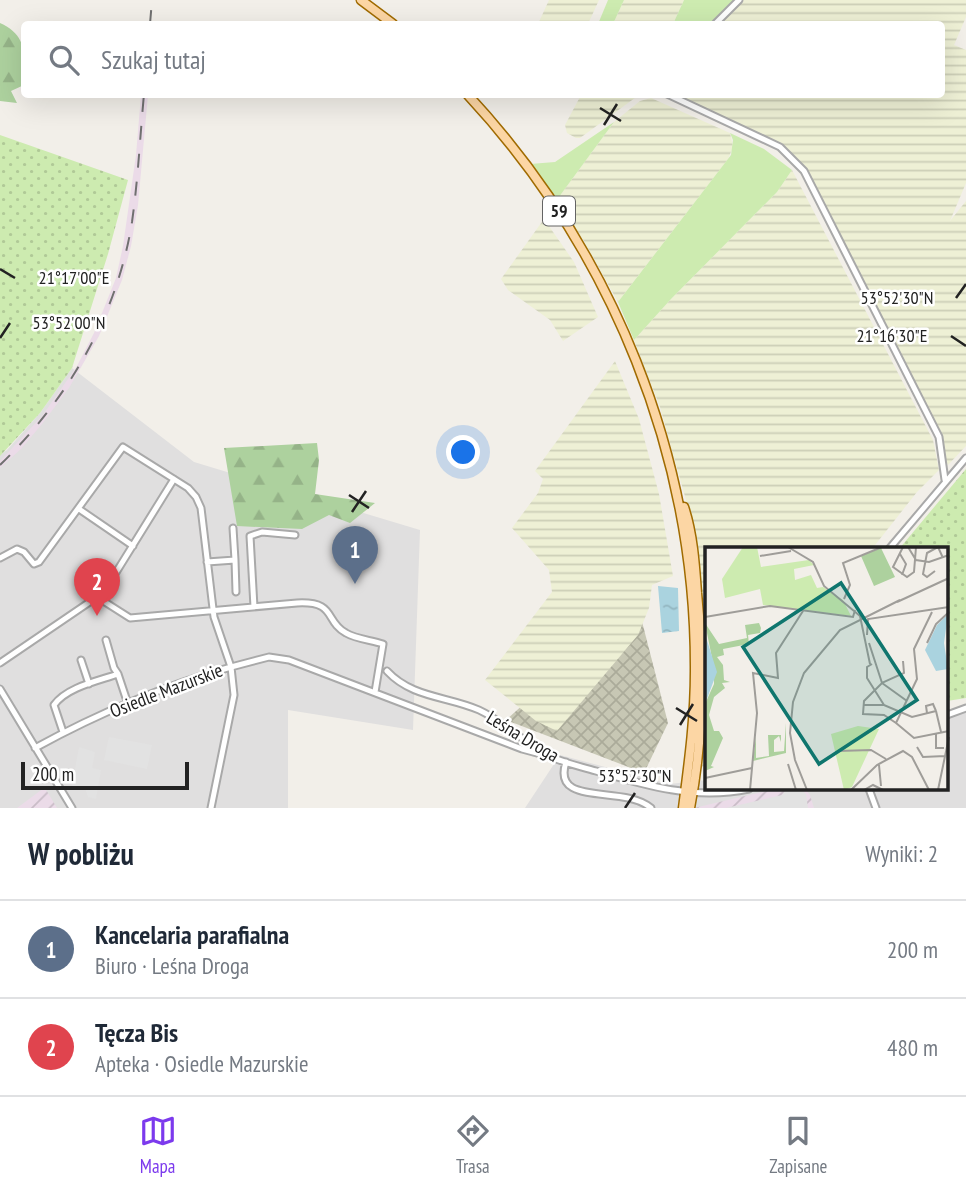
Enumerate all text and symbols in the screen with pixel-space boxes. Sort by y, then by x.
search box [21,21,945,98]
icon: search [45,41,83,79]
text: Szukaj tutaj [101,43,206,76]
road number: 59 [543,196,575,226]
text: 21°17'00"E [39,266,109,289]
text: 53°52'30"N [861,286,933,309]
text: 53°52'00"N [33,311,105,334]
text: 21°16'30"E [857,324,927,347]
your location [446,435,480,469]
pin: 1 [332,526,378,584]
inset map [705,547,948,790]
pin: 2 [74,558,120,616]
street label: Osiedle Mazurskie [106,657,226,723]
street label: Leśna Droga [482,705,564,767]
scale bar [21,759,189,791]
text: 200 m [32,762,74,786]
text: 53°52'30"N [599,764,671,787]
text: W pobliżu [28,834,134,873]
text: Wyniki: 2 [865,839,938,868]
text: Kancelaria parafialna [95,918,289,951]
text: 1 [46,935,57,964]
text: 200 m [887,935,938,964]
text: Biuro · Leśna Droga [95,951,249,980]
text: Tęcza Bis [95,1016,178,1049]
text: 2 [46,1033,57,1062]
text: 480 m [887,1033,938,1062]
text: Apteka · Osiedle Mazurskie [95,1049,309,1078]
tab: Mapa [139,1112,177,1178]
tab: Trasa [454,1112,492,1178]
tab: Zapisane [769,1112,827,1178]

